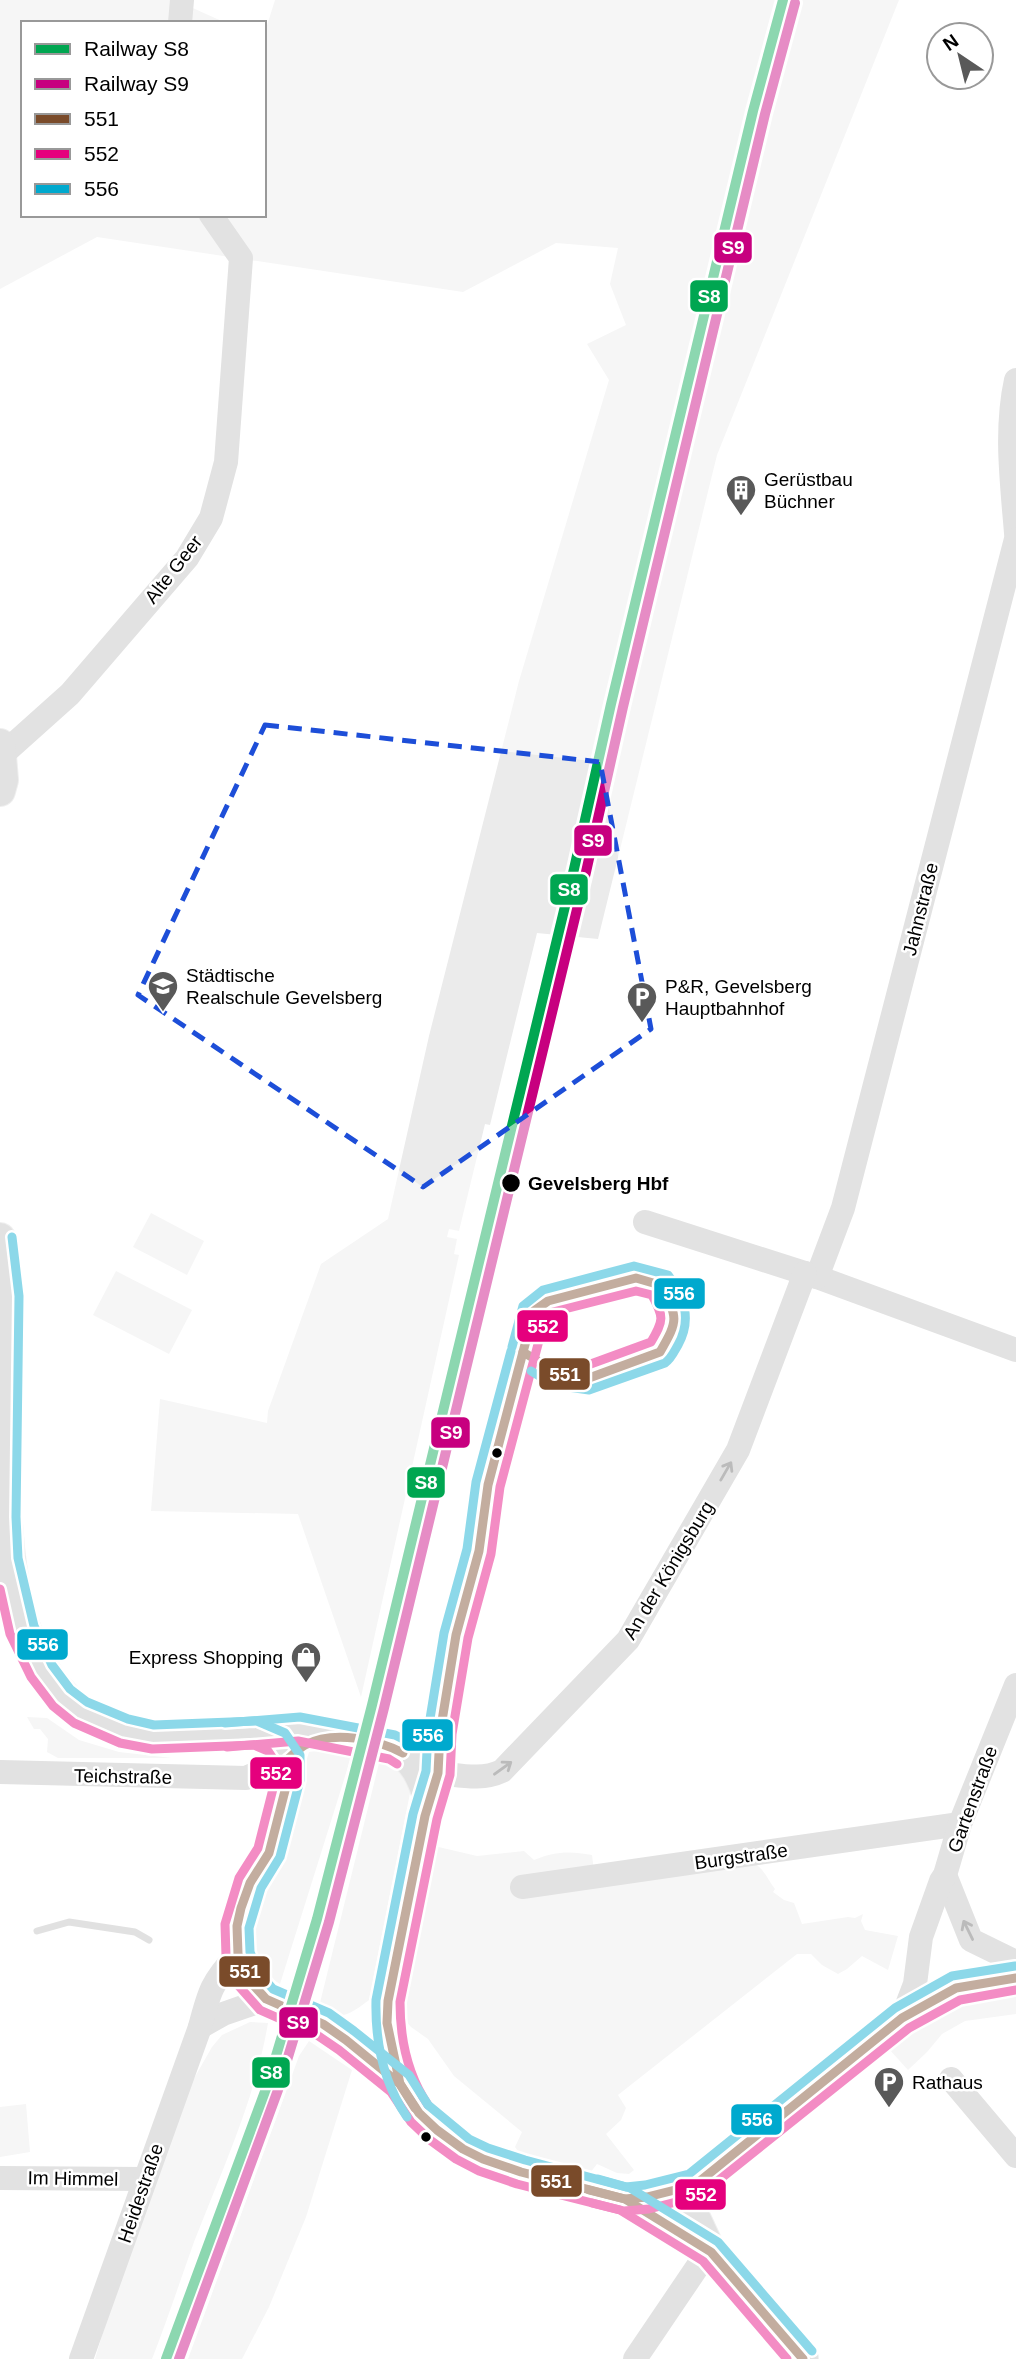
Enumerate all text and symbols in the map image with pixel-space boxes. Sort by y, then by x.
legend [21,21,266,217]
north arrow [925,21,995,91]
text: N [939,30,962,55]
text: Railway S8 [84,37,189,60]
text: Railway S9 [84,72,189,95]
text: 551 [84,107,119,130]
text: 552 [84,142,119,165]
text: 556 [84,177,119,200]
line badge: S9 [713,231,753,264]
text: S9 [721,237,745,258]
line badge: S8 [689,279,729,313]
text: S8 [697,286,721,307]
place label: Gerüstbau Büchner [764,469,853,512]
building icon: Gerüstbau Büchner [724,473,758,517]
street label: Alte Geer [140,531,207,607]
line badge: S9 [573,824,613,857]
text: S9 [581,830,605,851]
street label: Jahnstraße [899,860,942,958]
line badge: S8 [549,873,589,906]
text: S8 [557,879,581,900]
place label: Städtische Realschule Gevelsberg [186,965,382,1008]
school or university icon: Städtische Realschule Gevelsberg [146,969,180,1013]
place label: P&R, Gevelsberg Hauptbahnhof [665,976,812,1019]
parking icon: P&R, Gevelsberg Hauptbahnhof [625,980,659,1024]
marker: Gevelsberg Hbf [500,1172,522,1194]
place label: Gevelsberg Hbf [528,1173,669,1194]
line badge: 556 [653,1277,706,1310]
text: 556 [663,1283,695,1304]
line badge: 552 [516,1309,569,1343]
text: 552 [527,1316,559,1337]
line badge: 551 [538,1357,591,1391]
text: 551 [549,1364,581,1385]
line badge: S9 [430,1416,471,1449]
text: S9 [439,1422,463,1443]
unlabelled marker [490,1446,504,1460]
one-way arrow [719,1461,733,1481]
line badge: S8 [406,1466,446,1499]
text: S8 [414,1472,438,1493]
street label: An der Königsburg [619,1497,718,1643]
line badge: 556 [16,1628,69,1661]
text: 556 [27,1634,59,1655]
shop icon: Express Shopping [289,1640,323,1684]
place label: Express Shopping [129,1647,283,1668]
line badge: 556 [401,1718,454,1752]
text: 556 [412,1725,444,1746]
street label: Gartenstraße [943,1743,1001,1855]
line badge: 552 [249,1756,303,1790]
one-way arrow [493,1761,512,1775]
text: 552 [260,1763,292,1784]
street label: Teichstraße [74,1765,172,1788]
street label: Burgstraße [693,1840,789,1873]
one-way arrow [961,1920,974,1941]
line badge: 551 [218,1955,271,1988]
text: 551 [229,1961,261,1982]
line badge: S9 [278,2006,319,2039]
text: S9 [286,2012,310,2033]
line badge: S8 [251,2056,291,2089]
text: S8 [259,2062,283,2083]
parking icon: Rathaus [872,2065,906,2109]
place label: Rathaus [912,2072,983,2093]
line badge: 556 [730,2103,783,2136]
text: 556 [741,2109,773,2130]
unlabelled marker [419,2130,433,2144]
street label: Heidestraße [114,2141,167,2246]
line badge: 551 [530,2164,583,2198]
street label: Im Himmel [27,2167,119,2190]
text: 551 [540,2171,572,2192]
line badge: 552 [674,2178,727,2211]
text: 552 [685,2184,717,2205]

